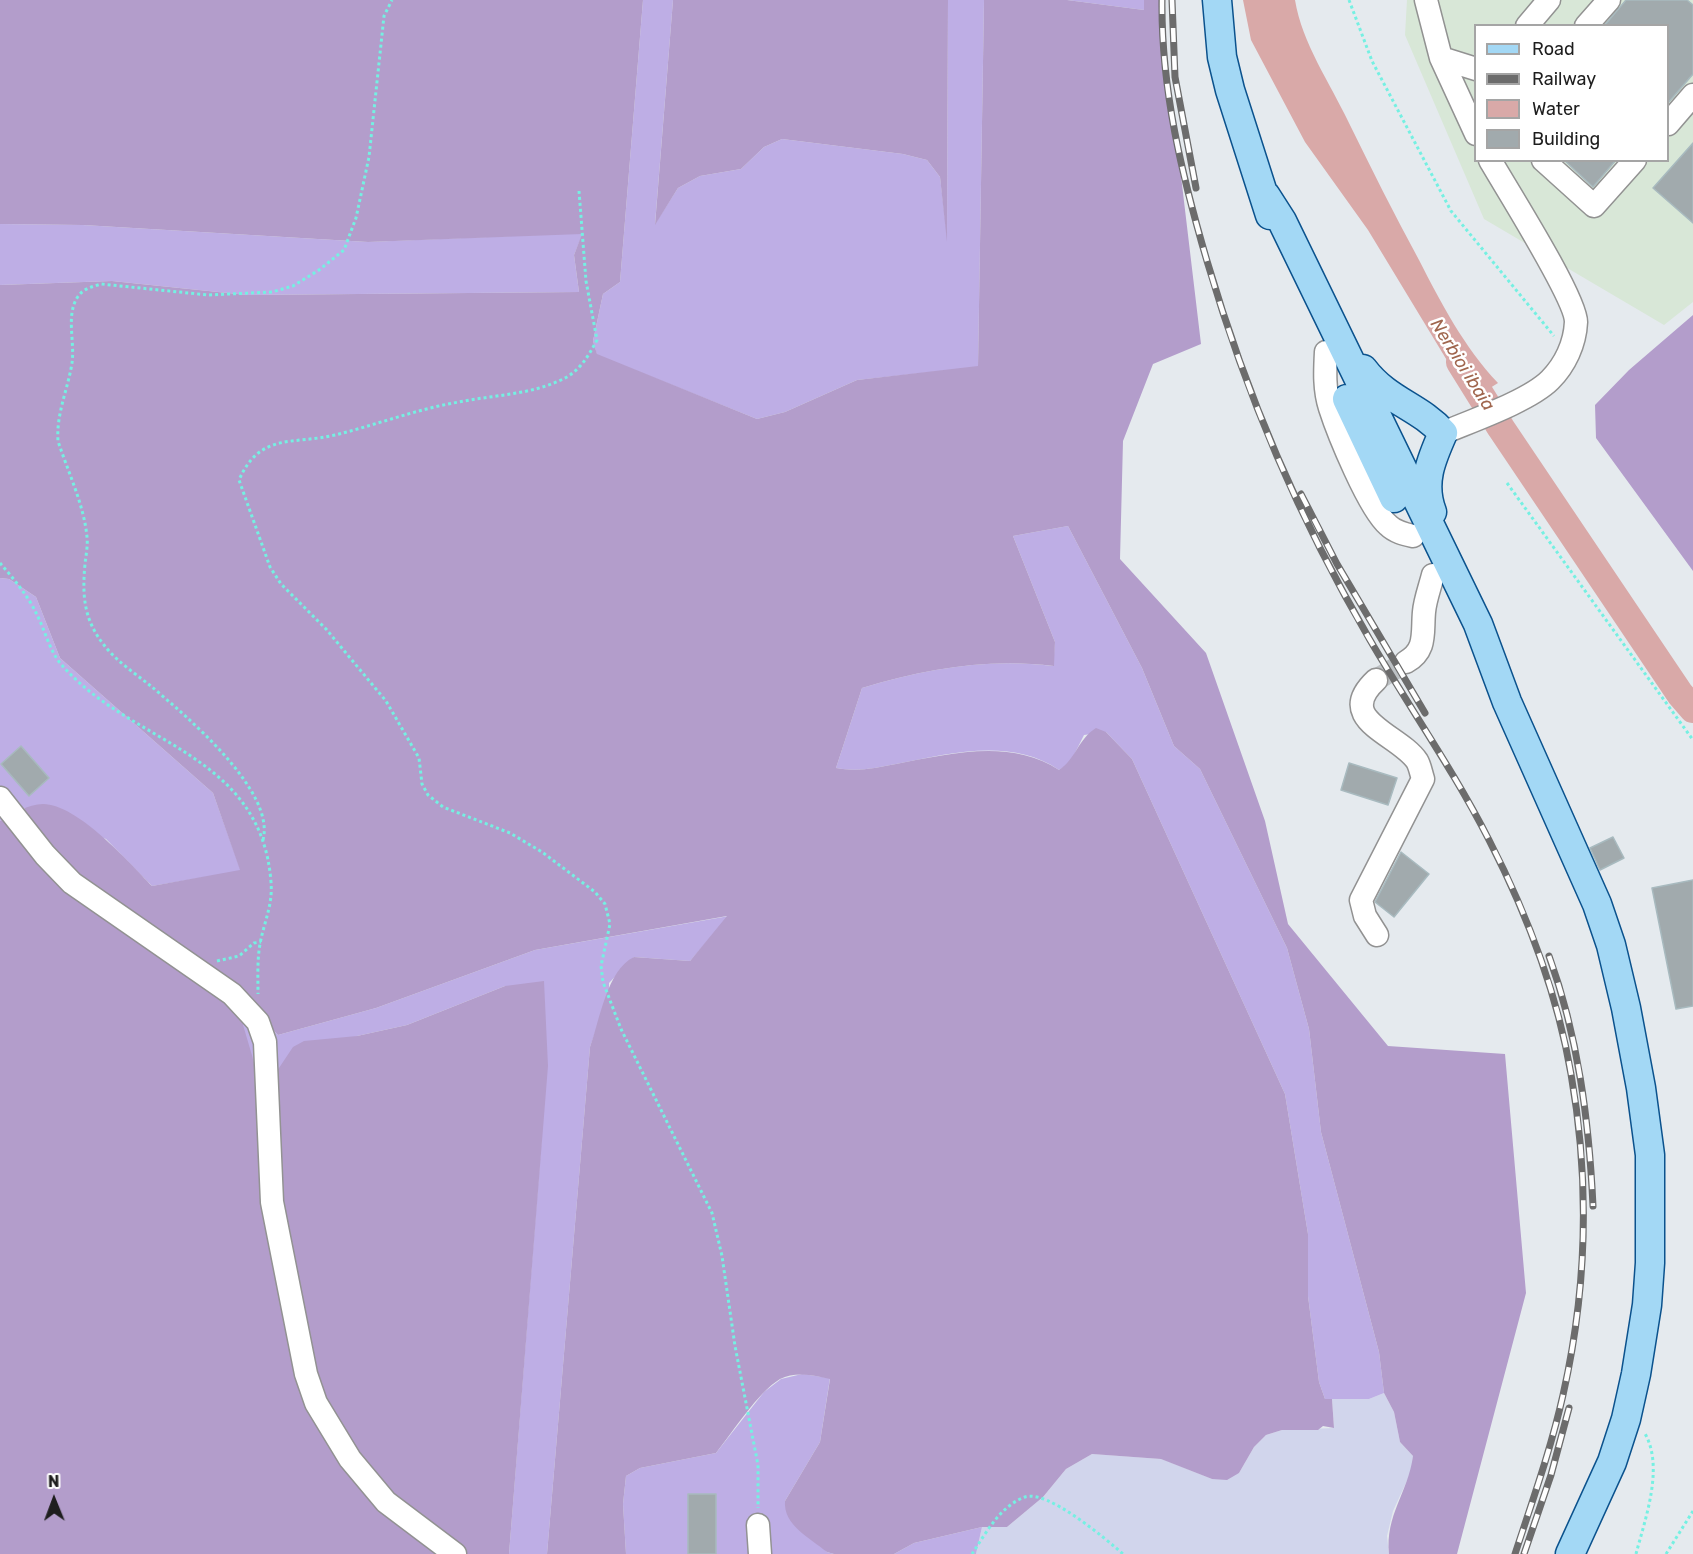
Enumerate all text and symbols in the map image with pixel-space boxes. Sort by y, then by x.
legend [1474,24,1669,162]
text: Road [1532,38,1575,60]
text: Railway [1532,68,1596,90]
text: Water [1532,98,1580,120]
text: Building [1532,128,1600,150]
water label: Nerbioi ibaia [1425,315,1499,415]
north arrow [24,1470,84,1530]
text: N [48,1472,60,1491]

